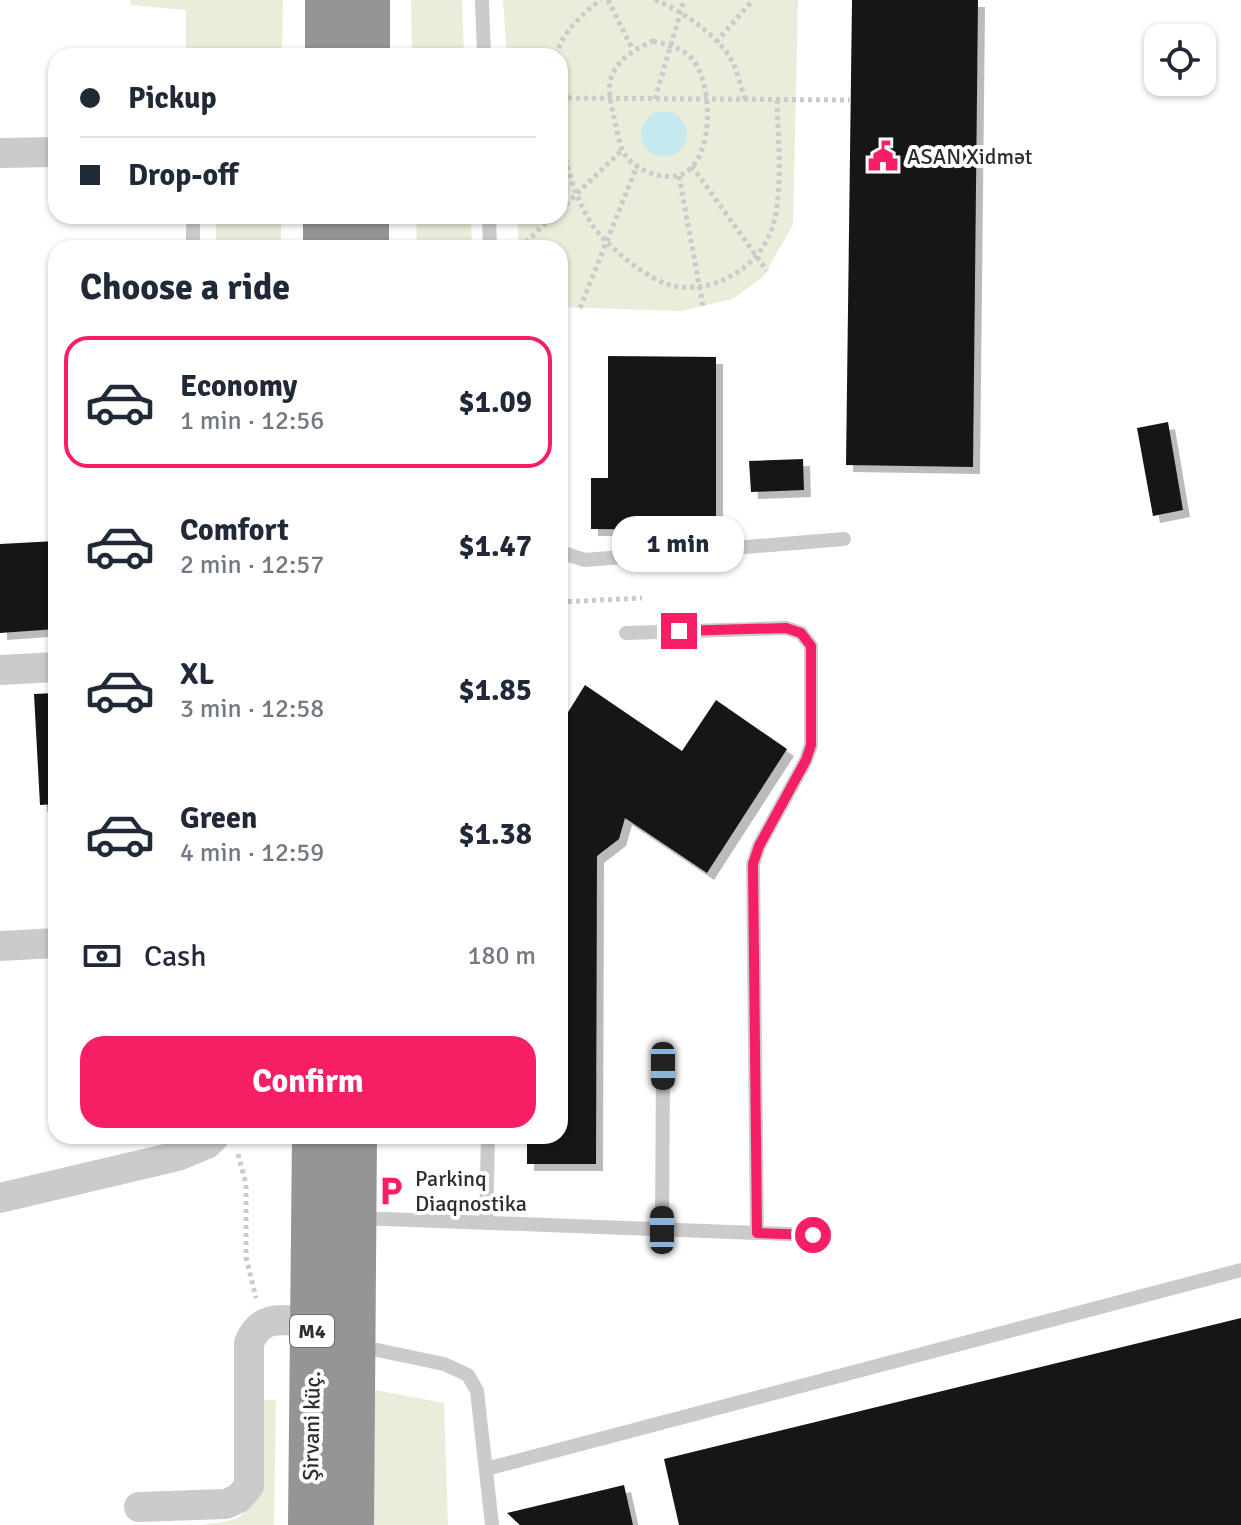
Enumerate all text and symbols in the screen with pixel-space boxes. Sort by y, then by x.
map controls [1144,24,1216,96]
button: locate [1144,24,1216,96]
text: Pickup [128,80,217,117]
public building icon: ASAN Xidmət [866,139,900,173]
place label: ASAN Xidmət [907,143,1033,170]
text: Drop-off [128,157,238,194]
text: Choose a ride [80,265,290,310]
icon: car [84,366,156,438]
text: Economy [180,368,297,405]
text: $1.09 [459,384,532,421]
text: 1 min · 12:56 [180,405,324,437]
icon: car [84,510,156,582]
text: Comfort [180,512,289,549]
callout: 1 min [613,515,745,571]
text: $1.47 [459,528,532,565]
text: 1 min [647,528,709,560]
text: 2 min · 12:57 [180,549,324,581]
route end [661,613,697,649]
icon: car [84,654,156,726]
text: XL [180,656,214,693]
text: $1.85 [459,672,532,709]
text: 3 min · 12:58 [180,693,324,725]
icon: car [84,798,156,870]
text: Green [180,800,257,837]
text: $1.38 [459,816,532,853]
text: 4 min · 12:59 [180,837,324,869]
icon: cash [80,934,124,978]
text: Cash [144,938,207,975]
text: 180 m [467,940,536,972]
button: Confirm [80,1036,536,1128]
car [651,1042,675,1090]
place label: Parkinq Diaqnostika [415,1165,527,1217]
parking icon: Parkinq Diaqnostika [374,1174,408,1208]
car [650,1206,674,1254]
route start [795,1217,831,1253]
road number: M4 [290,1315,334,1347]
street label: Şirvani küç. [297,1371,326,1481]

